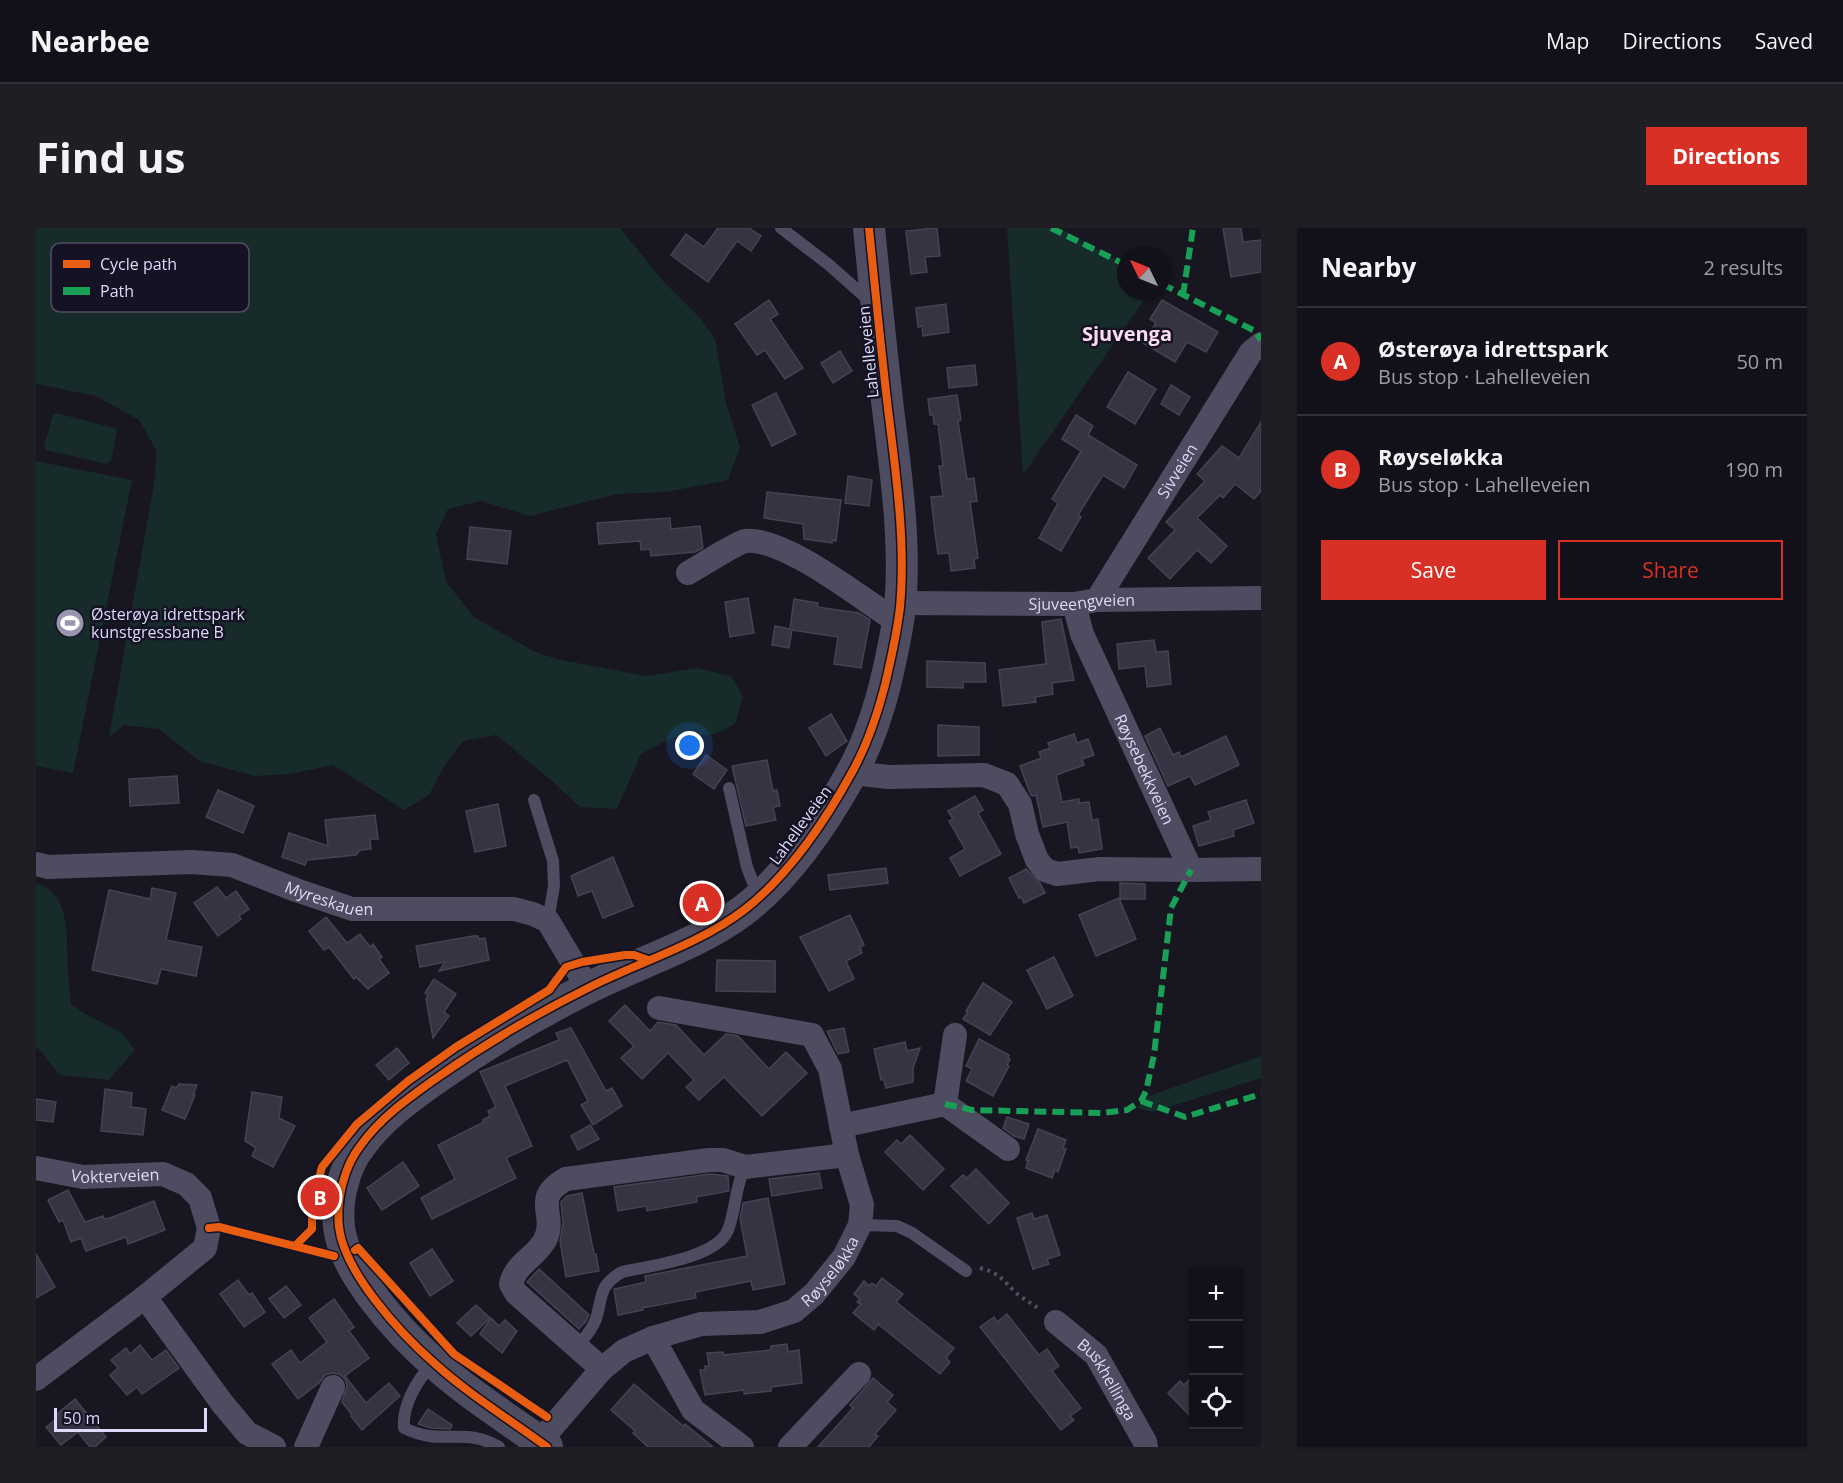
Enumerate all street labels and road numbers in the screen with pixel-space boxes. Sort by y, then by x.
street label: Lahelleveien [852,305,884,399]
street label: Sivveien [1152,439,1203,502]
street label: Sjuveengveien [1028,589,1135,615]
street label: Røysebekkveien [1109,710,1180,828]
street label: Lahelleveien [764,781,836,869]
street label: Myreskauen [282,876,373,920]
street label: Vokterveien [69,1163,160,1188]
street label: Røyseløkka [796,1233,864,1311]
street label: Buskhellinga [1073,1333,1142,1424]

